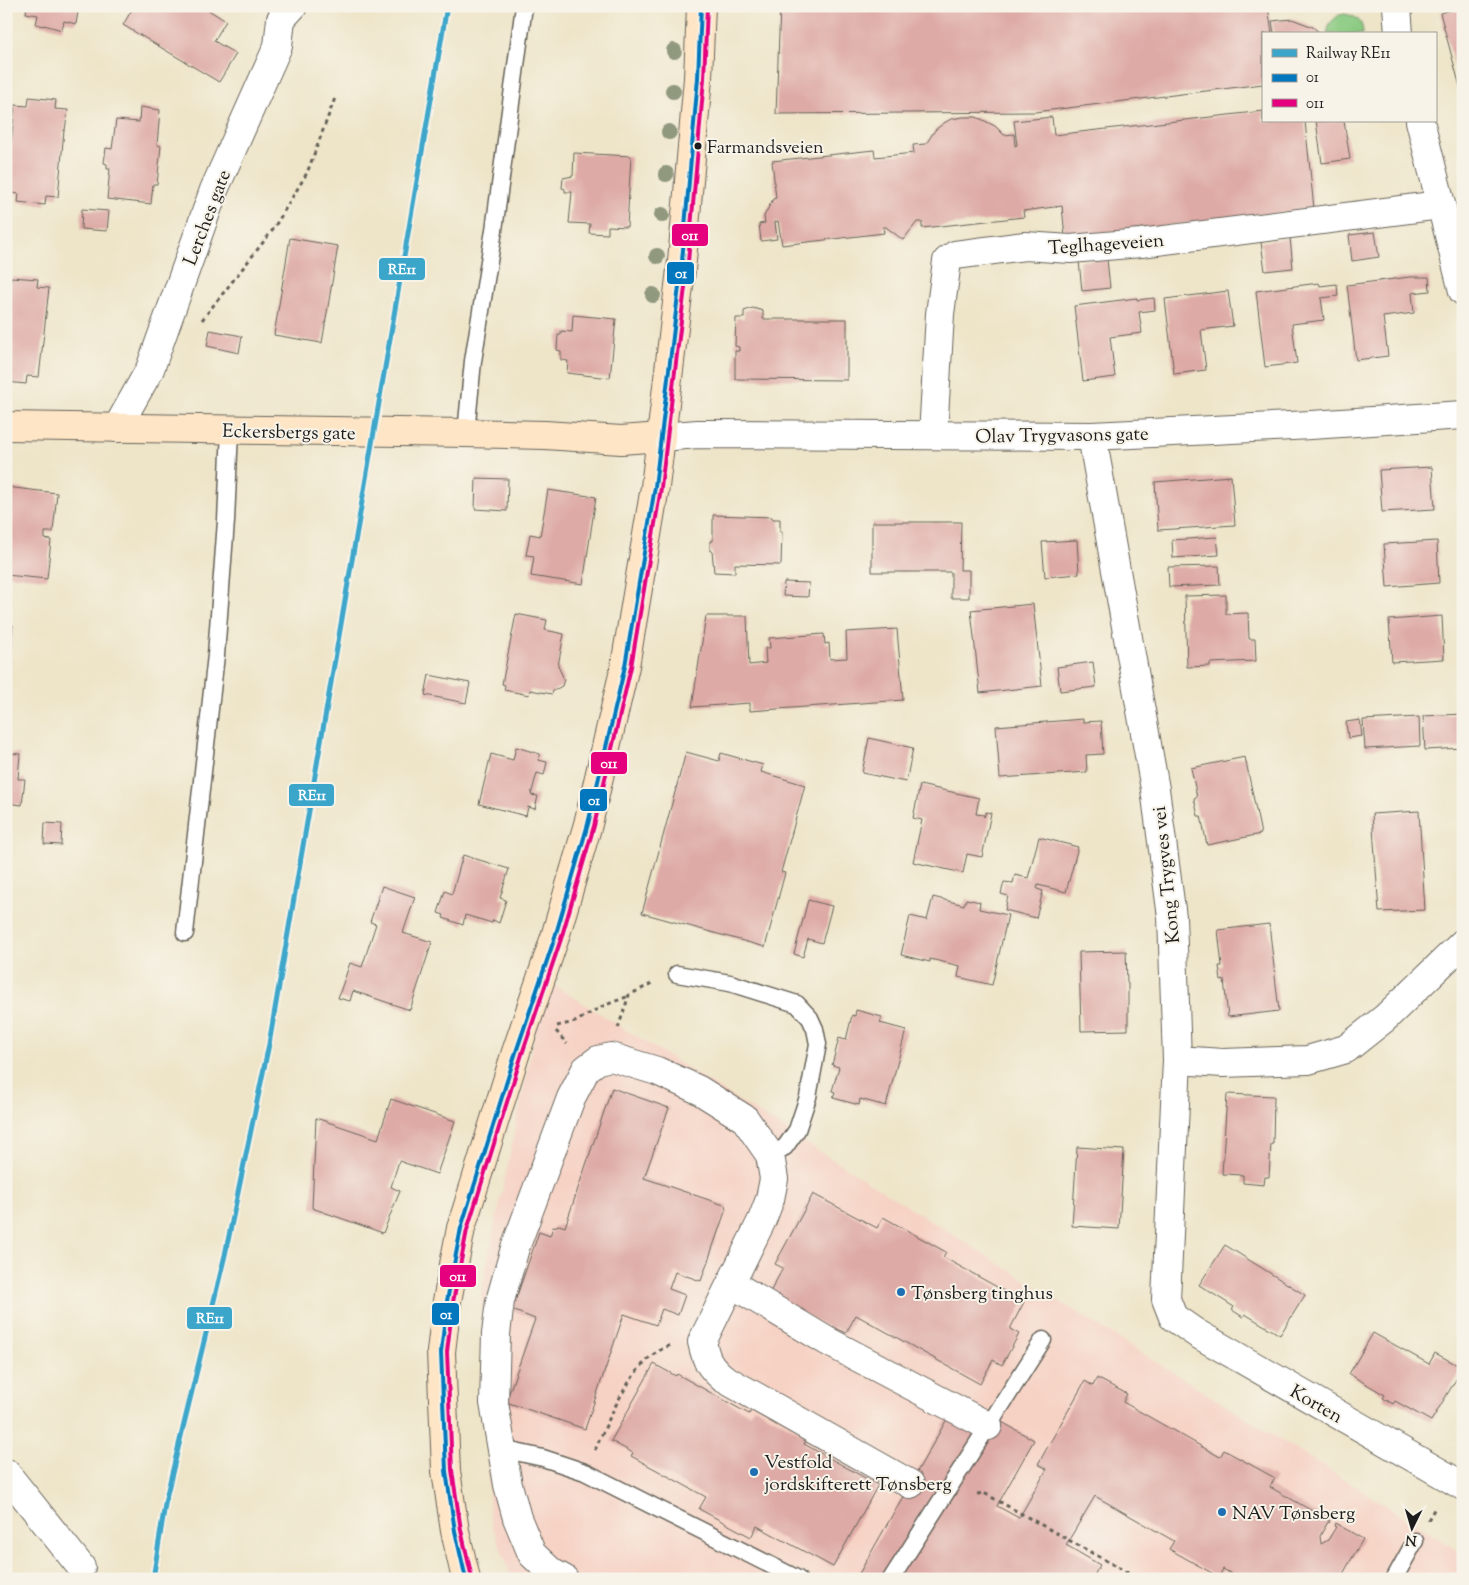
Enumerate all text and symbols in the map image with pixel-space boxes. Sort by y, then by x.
legend [1262,32,1436,122]
text: Railway RE11 [1306,44,1391,65]
text: 01 [1306,68,1319,89]
text: 011 [1306,94,1324,115]
place label: Farmandsveien [707,136,824,162]
marker: Farmandsveien [693,141,703,151]
street label: Lerches gate [178,166,239,270]
line badge: 011 [671,223,709,247]
text: 011 [682,227,699,247]
street label: Teglhageveien [1047,228,1165,263]
line badge: RE11 [378,257,426,281]
text: RE11 [388,261,416,281]
line badge: 01 [666,261,695,285]
text: 01 [675,265,687,285]
street label: Eckersbergs gate [222,419,356,448]
street label: Olav Trygvasons gate [975,421,1149,452]
line badge: 011 [590,751,628,775]
text: 011 [601,755,618,775]
line badge: RE11 [288,783,335,807]
text: RE11 [298,787,326,807]
line badge: 01 [579,788,608,812]
text: 01 [588,792,600,812]
street label: Kong Trygves vei [1147,805,1188,945]
line badge: 011 [439,1264,477,1288]
text: 011 [450,1268,467,1288]
place label: Tønsberg tinghus [911,1281,1053,1308]
marker: Tønsberg tinghus [895,1286,907,1298]
line badge: 01 [431,1302,460,1326]
line badge: RE11 [186,1306,233,1330]
text: 01 [440,1306,452,1326]
text: RE11 [196,1310,224,1330]
street label: Korten [1284,1379,1347,1431]
place label: Vestfold jordskifterett Tønsberg [764,1450,952,1499]
marker: Vestfold jordskifterett Tønsberg [748,1466,760,1478]
place label: NAV Tønsberg [1232,1501,1355,1528]
north arrow [1386,1502,1436,1552]
marker: NAV Tønsberg [1216,1506,1228,1518]
text: N [1405,1529,1417,1549]

